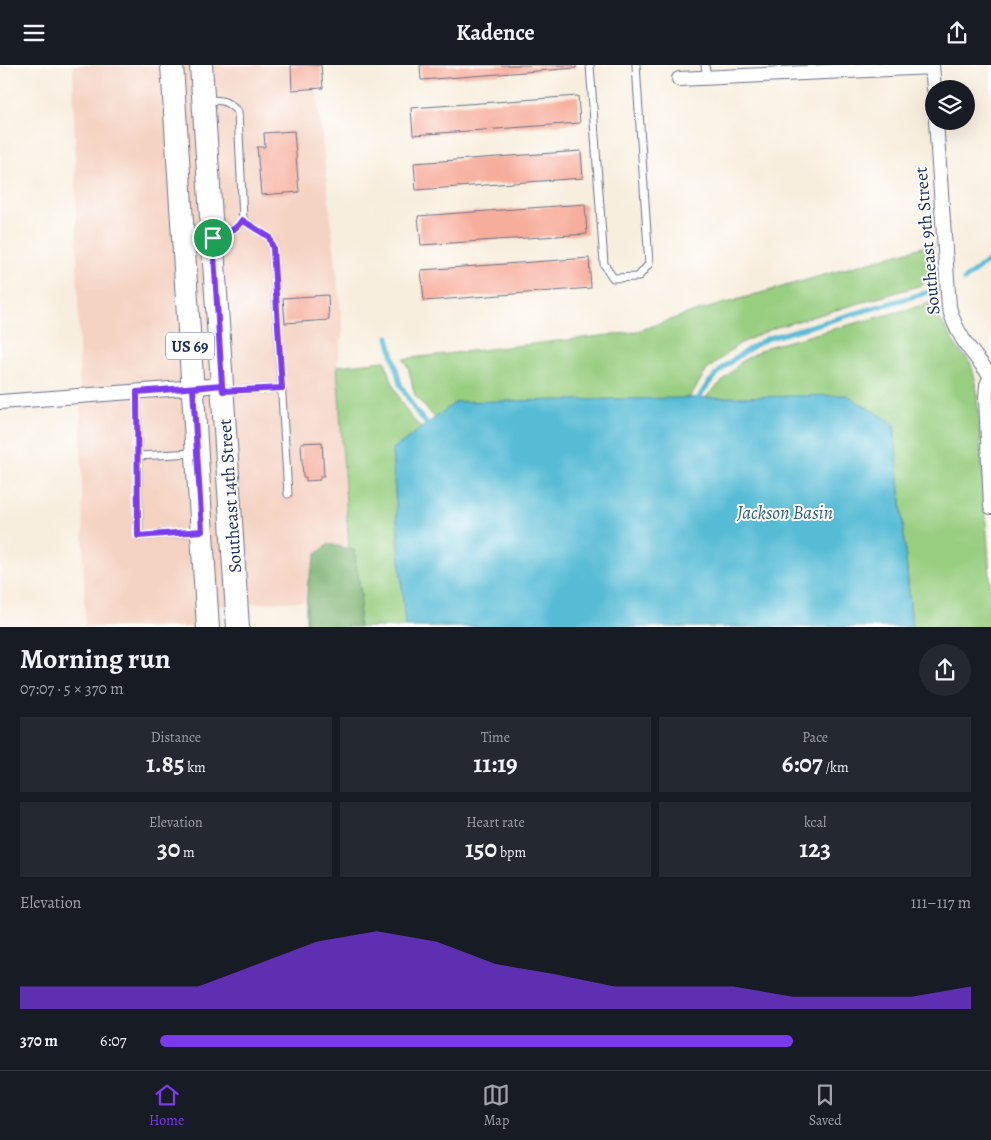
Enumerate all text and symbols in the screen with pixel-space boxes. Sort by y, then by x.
text: Kadence [456,18,535,48]
icon: menu [20,19,48,47]
icon: share [943,19,971,47]
map controls [925,80,975,130]
button: layers [925,80,975,130]
street label: Southeast 9th Street [909,166,945,316]
pin [192,217,234,259]
icon: arrive [199,224,227,252]
road number: US 69 [166,333,214,359]
street label: Southeast 14th Street [213,418,247,574]
water label: Jackson Basin [736,500,833,526]
text: Morning run [20,640,170,678]
button: share [919,644,971,696]
text: 07:07 · 5 × 370 m [20,678,124,700]
text: Distance [151,728,201,747]
text: Time [481,728,510,747]
text: Pace [802,728,828,747]
text: 1.85 [146,747,184,781]
text: 11:19 [473,747,518,781]
text: 6:07 [782,747,823,781]
text: km [184,758,206,777]
text: /km [823,758,849,777]
text: Elevation [149,813,203,832]
text: Heart rate [466,813,525,832]
text: kcal [804,813,826,832]
text: 30 [157,832,180,866]
text: 150 [465,832,497,866]
text: 123 [799,832,831,866]
text: m [180,843,195,862]
text: bpm [497,843,526,862]
text: Elevation [20,892,81,914]
text: 111–117 m [911,892,971,914]
text: 370 m [20,1030,58,1052]
text: 6:07 [100,1030,126,1052]
tab: Home [149,1081,184,1130]
tab: Map [482,1081,510,1130]
tab: Saved [809,1081,842,1130]

